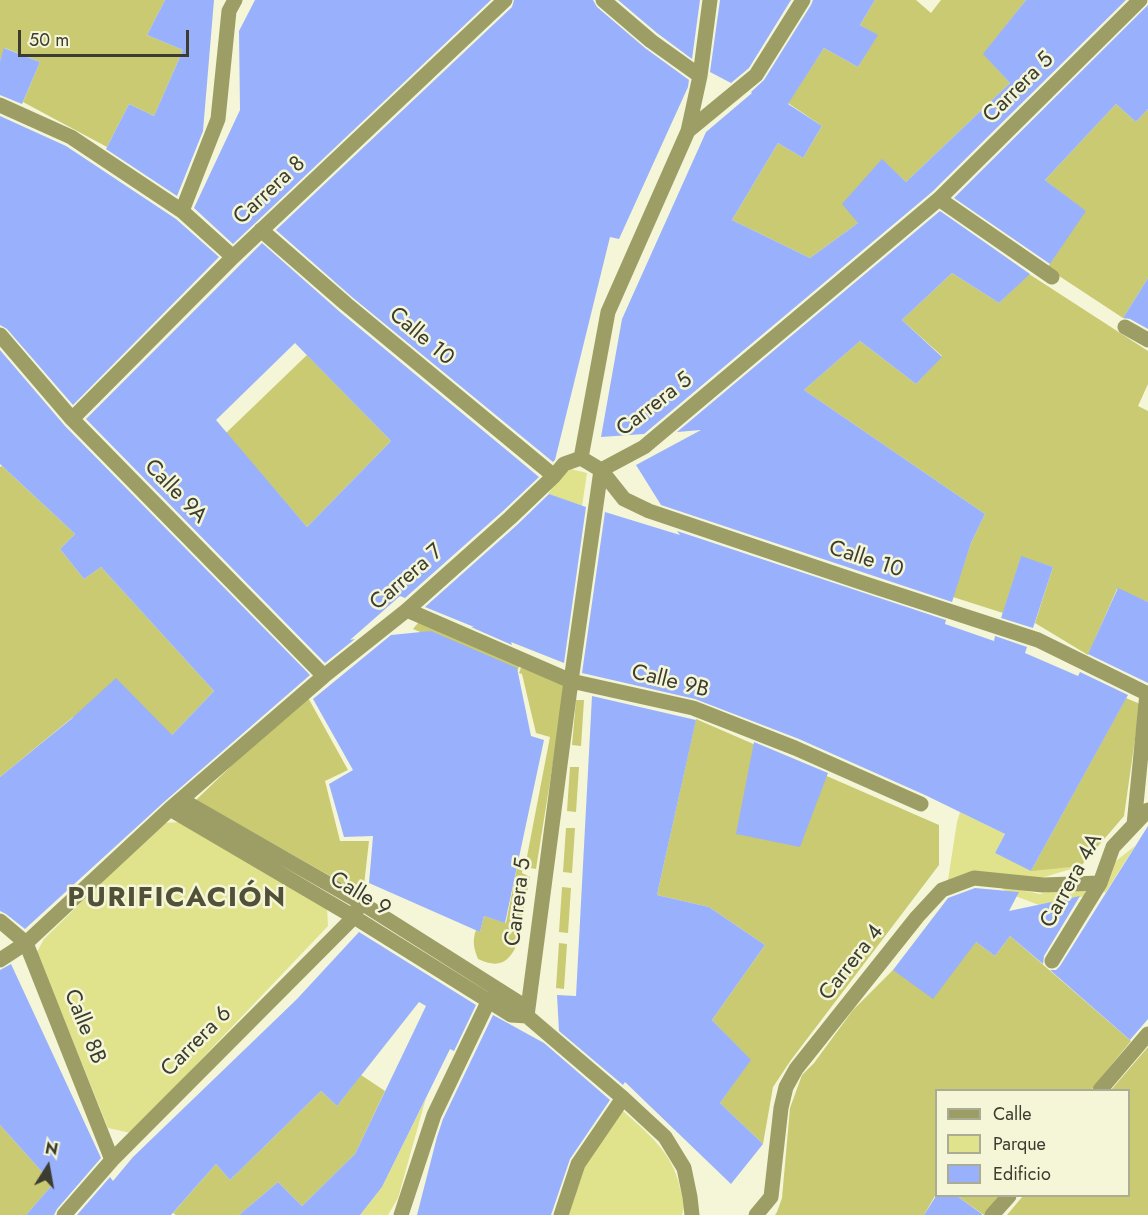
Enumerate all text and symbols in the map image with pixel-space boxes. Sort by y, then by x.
scale bar [21,18,192,56]
text: 50 m [29,27,69,53]
street label: Carrera 5 [978,47,1060,129]
street label: Carrera 8 [229,151,311,231]
street label: Calle 10 [383,302,459,372]
street label: Carrera 5 [612,367,698,443]
street label: Calle 9A [138,454,212,530]
street label: Calle 10 [825,536,907,584]
street label: Carrera 7 [365,539,449,617]
street label: Calle 9B [629,660,711,704]
street label: Carrera 4A [1035,829,1109,933]
street label: Carrera 5 [500,856,538,948]
street label: Calle 9 [325,867,395,923]
district label: PURIFICACIÓN [67,882,287,916]
street label: Carrera 4 [814,920,890,1006]
street label: Calle 8B [57,986,111,1068]
street label: Carrera 6 [156,1001,238,1083]
legend [935,1089,1130,1197]
text: Calle [993,1101,1032,1127]
text: Parque [993,1131,1046,1157]
text: N [43,1136,60,1161]
north arrow [18,1137,78,1197]
text: Edificio [993,1161,1051,1187]

